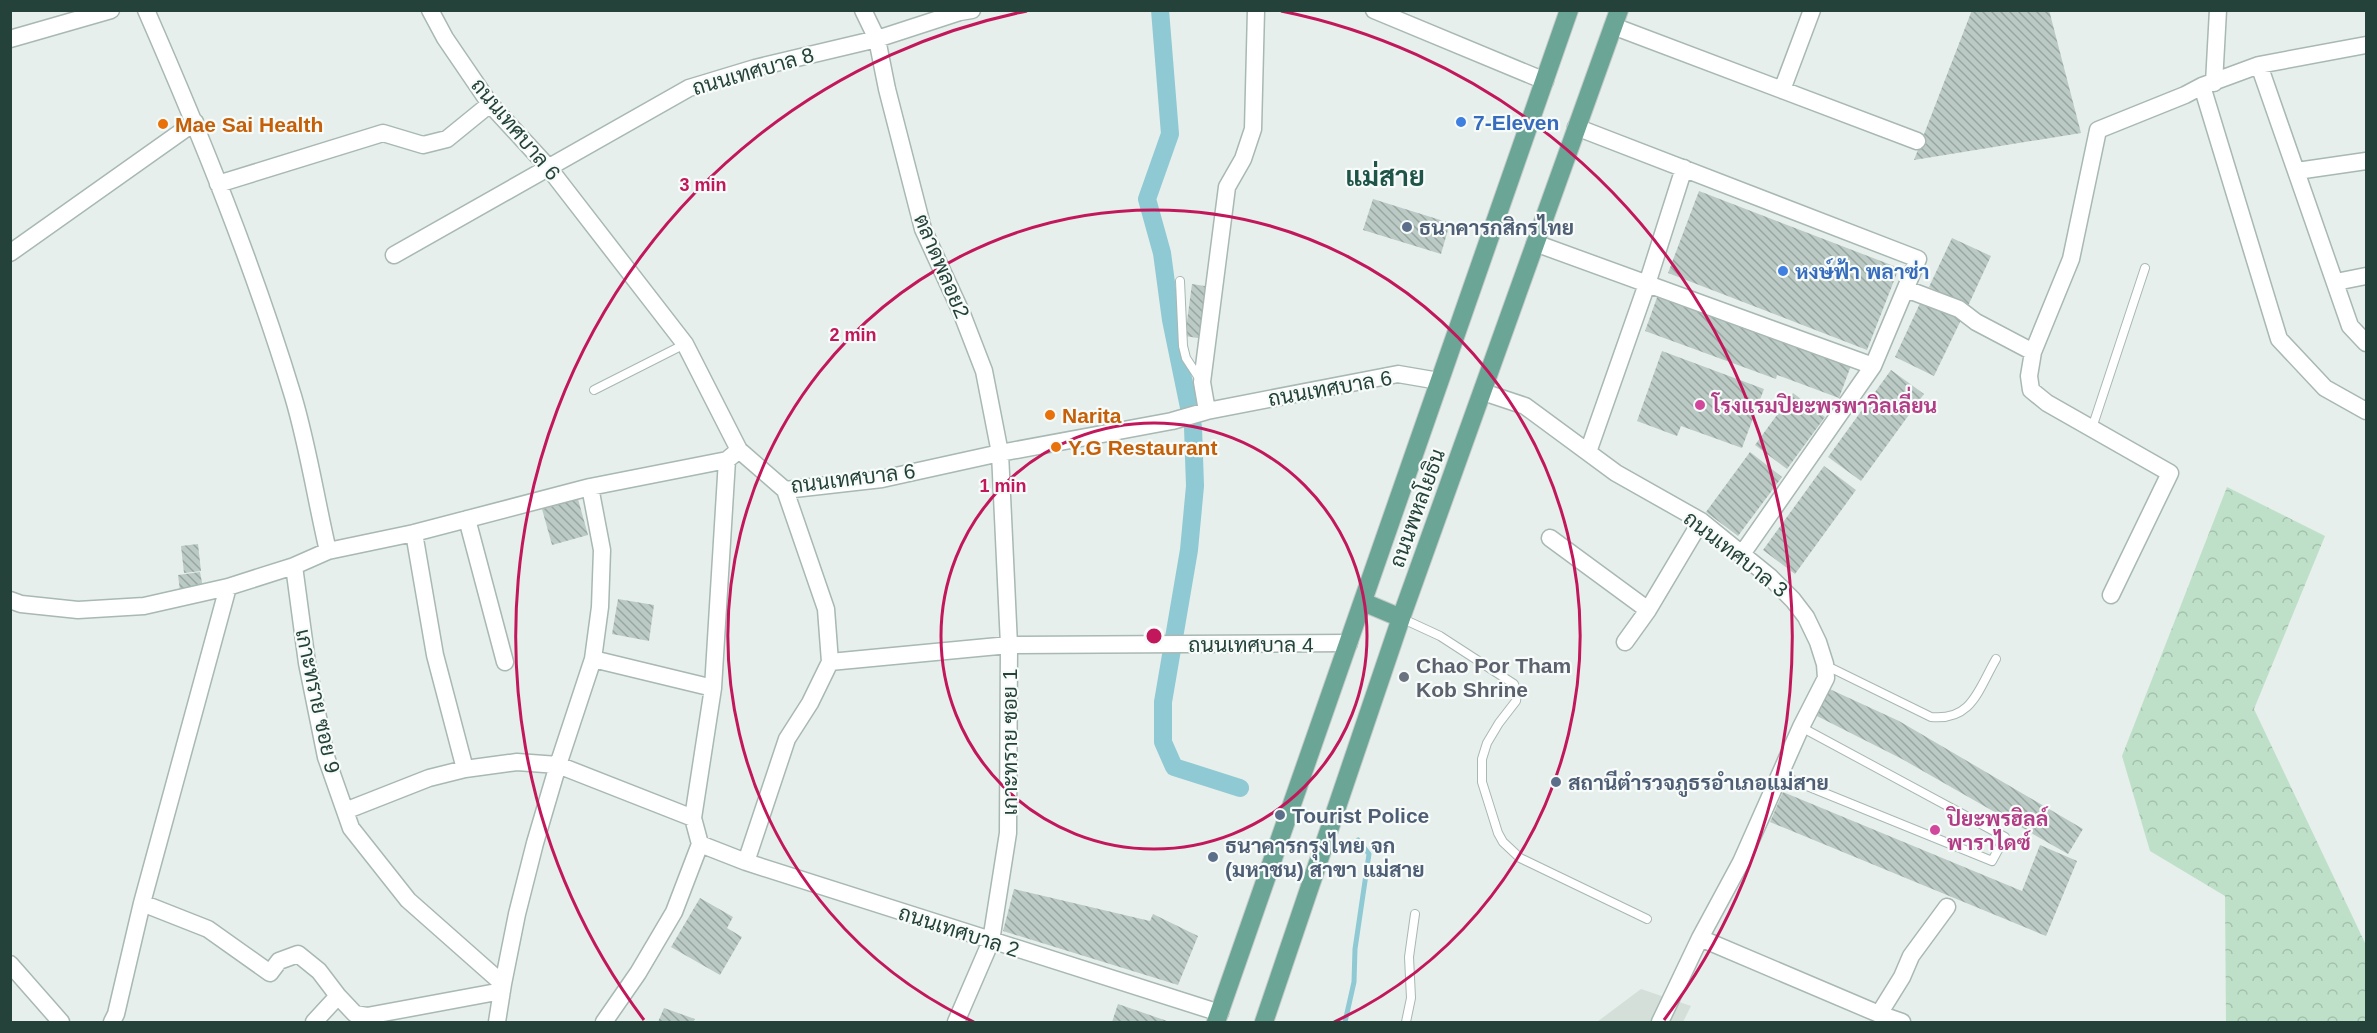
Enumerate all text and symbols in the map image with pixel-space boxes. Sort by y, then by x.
street label: ถนนเทศบาล 8 [690,43,816,99]
street label: ถนนเทศบาล 6 [467,74,565,184]
place label: 7-Eleven [1473,111,1559,134]
place label: Mae Sai Health [175,113,323,136]
marker: 7-Eleven [1454,115,1468,129]
marker: Mae Sai Health [156,117,170,131]
district label: แม่สาย [1345,161,1425,192]
text: 3 min [679,175,727,195]
street label: ตลาดพลอย2 [910,210,974,322]
place label: ธนาคารกสิกรไทย [1419,214,1574,239]
marker: ธนาคารกสิกรไทย [1400,220,1414,234]
place label: หงษ์ฟ้า พลาซ่า [1795,258,1929,283]
marker: หงษ์ฟ้า พลาซ่า [1776,264,1790,278]
text: 2 min [829,325,877,345]
street label: ถนนเทศบาล 6 [1266,366,1394,410]
place label: โรงแรมปิยะพรพาวิลเลี่ยน [1710,386,1937,417]
marker: โรงแรมปิยะพรพาวิลเลี่ยน [1693,398,1707,412]
place label: Narita [1062,404,1122,427]
marker: Narita [1043,408,1057,422]
place label: Y.G Restaurant [1068,436,1217,459]
marker: Y.G Restaurant [1049,440,1063,454]
street label: ถนนพหลโยธิน [1384,445,1449,570]
street label: ถนนเทศบาล 6 [789,459,917,497]
text: 1 min [979,476,1027,496]
street label: ถนนเทศบาล 3 [1680,506,1792,602]
centre of rings [1144,626,1164,646]
street label: เกาะทราย ซอย 9 [291,627,345,775]
street label: ถนนเทศบาล 4 [1188,633,1314,656]
place label: Chao Por Tham Kob Shrine [1416,654,1571,701]
street label: เกาะทราย ซอย 1 [998,669,1021,815]
marker: Chao Por Tham Kob Shrine [1397,670,1411,684]
place label: สถานีตำรวจภูธรอำเภอแม่สาย [1568,770,1829,797]
marker: สถานีตำรวจภูธรอำเภอแม่สาย [1549,775,1563,789]
place label: Tourist Police [1292,804,1429,827]
place label: ปิยะพรฮิลล์ พาราไดซ์ [1945,806,2049,854]
marker: Tourist Police [1273,808,1287,822]
marker: ปิยะพรฮิลล์ พาราไดซ์ [1928,823,1942,837]
place label: ธนาคารกรุงไทย จก (มหาชน) สาขา แม่สาย [1225,832,1425,881]
marker: ธนาคารกรุงไทย จก (มหาชน) สาขา แม่สาย [1206,850,1220,864]
street label: ถนนเทศบาล 2 [896,901,1022,961]

